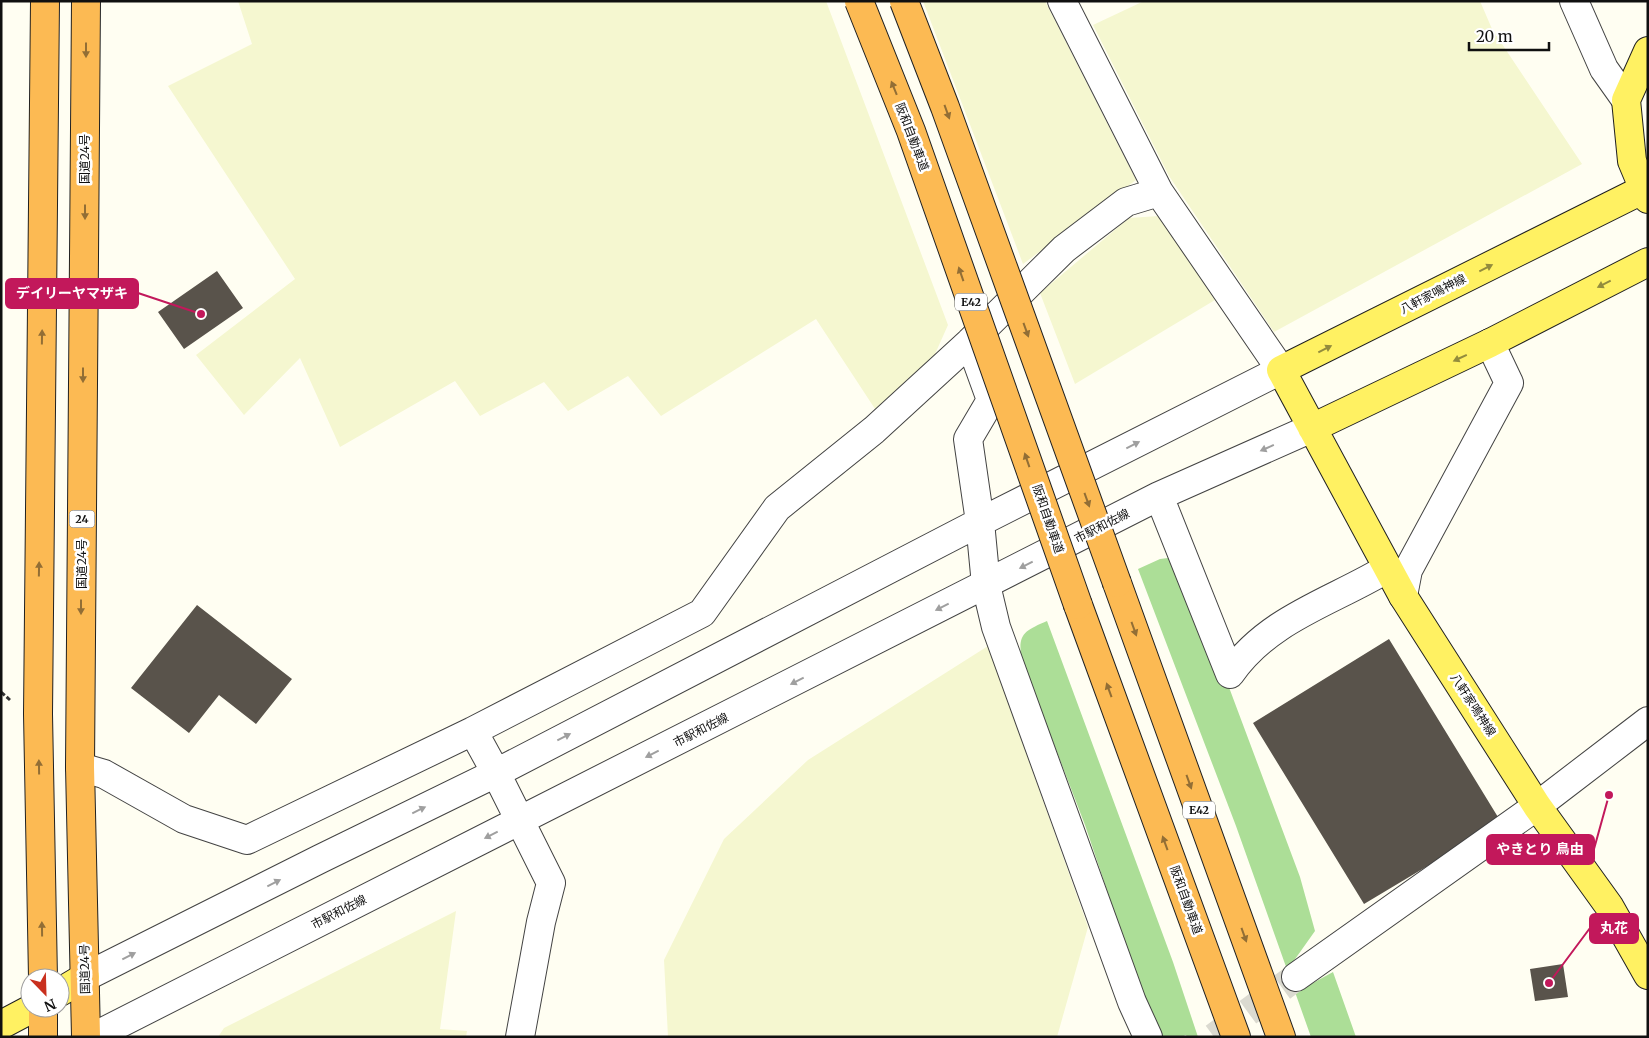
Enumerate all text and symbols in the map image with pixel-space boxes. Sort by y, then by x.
scale bar [1469,20,1549,52]
text: 20 m [1476,27,1513,46]
one-way arrow [82,42,90,58]
one-way arrow [890,80,898,95]
street label: 阪和自動車道 [893,101,932,173]
one-way arrow [943,105,951,120]
street label: 国道24号 [77,134,92,184]
one-way arrow [81,205,89,221]
one-way arrow [1478,264,1493,272]
one-way arrow [957,266,965,281]
street label: 八軒家鳴神線 [1397,271,1468,317]
callout: デイリーヤマザキ [6,279,138,308]
one-way arrow [1597,280,1612,288]
text: デイリーヤマザキ [16,284,128,302]
road number: E42 [955,294,987,310]
one-way arrow [1023,323,1030,338]
one-way arrow [38,329,46,345]
one-way arrow [1318,344,1332,352]
one-way arrow [1453,354,1467,362]
one-way arrow [79,367,87,383]
one-way arrow [1126,441,1140,449]
one-way arrow [1260,444,1274,452]
one-way arrow [1023,452,1031,467]
street label: 阪和自動車道 [1030,482,1067,555]
one-way arrow [1083,493,1091,508]
street label: 市駅和佐線 [1072,505,1132,546]
road number: 24 [70,510,94,528]
street label: 国道24号 [74,539,89,589]
one-way arrow [35,561,43,577]
one-way arrow [1019,561,1034,569]
one-way arrow [77,600,85,616]
one-way arrow [935,604,949,612]
one-way arrow [1130,622,1138,637]
street label: 八軒家鳴神線 [1448,670,1499,739]
one-way arrow [790,677,804,685]
one-way arrow [1105,683,1112,698]
street label: 市駅和佐線 [671,709,731,750]
one-way arrow [557,733,572,741]
one-way arrow [645,750,659,758]
one-way arrow [34,759,42,775]
one-way arrow [1185,775,1193,790]
road number: E42 [1183,802,1215,818]
one-way arrow [412,806,426,814]
one-way arrow [484,831,499,839]
one-way arrow [1161,835,1169,850]
callout: やきとり 鳥由 [1487,835,1594,864]
text: やきとり 鳥由 [1496,840,1584,858]
street label: 阪和自動車道 [1167,863,1206,936]
one-way arrow [267,879,281,887]
street label: 市駅和佐線 [309,891,369,932]
callout: 丸花 [1590,914,1638,943]
text: 丸花 [1600,919,1628,937]
one-way arrow [38,921,46,937]
one-way arrow [1240,928,1248,943]
street label: 国道24号 [77,944,92,994]
one-way arrow [121,951,136,960]
north arrow [20,968,70,1018]
text: N [41,995,59,1015]

